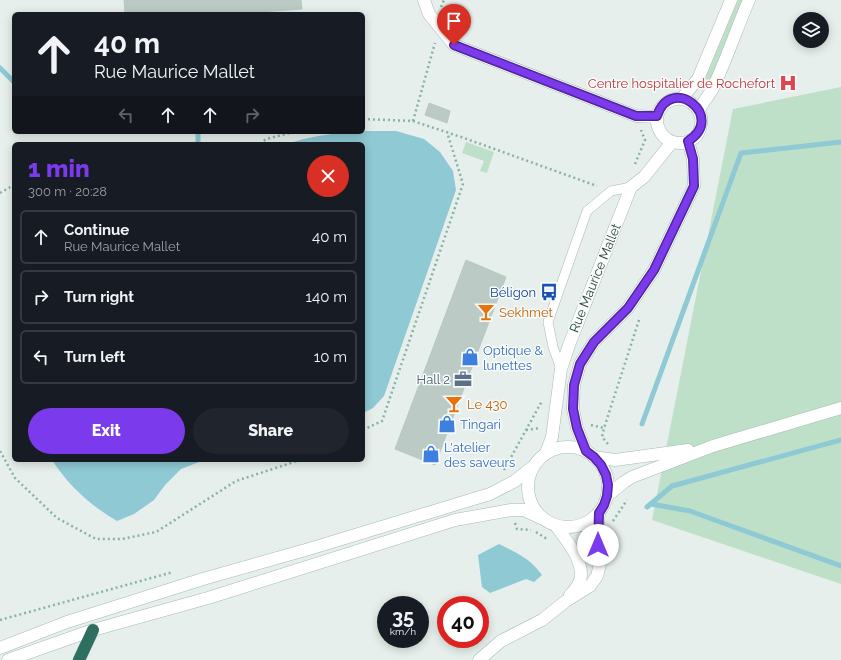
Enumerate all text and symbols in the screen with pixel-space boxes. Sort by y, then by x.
pin [437,4,471,45]
icon: arrive [443,10,465,32]
map controls [793,12,829,48]
button: layers [793,12,829,48]
text: 40 m [94,27,160,60]
icon: ahead [28,28,80,80]
text: Rue Maurice Mallet [94,61,255,82]
hospital icon: Centre hospitalier de Rochefort [778,73,798,93]
place label: Centre hospitalier de Rochefort [588,76,776,91]
icon: left [115,104,137,126]
icon: ahead [157,104,179,126]
icon: ahead [199,104,221,126]
icon: right [241,104,263,126]
text: 1 min [28,154,90,183]
button: close [307,155,349,197]
text: 300 m · 20:28 [28,184,107,199]
text: Continue [64,221,129,239]
street label: Rue Maurice Mallet [566,221,624,335]
icon: ahead [30,226,52,248]
text: 40 m [312,228,347,246]
text: Rue Maurice Mallet [64,239,180,254]
bus stop icon: Béligon [539,282,559,302]
place label: Béligon [490,285,536,300]
icon: right [30,286,52,308]
text: Turn right [64,288,134,306]
text: 140 m [306,288,347,306]
bar icon: Sekhmet [476,302,496,322]
place label: Sekhmet [499,305,554,320]
place label: Optique & lunettes [483,343,544,373]
icon: left [30,346,52,368]
shop icon: Optique & lunettes [460,347,480,367]
text: Turn left [64,348,125,366]
text: 10 m [314,348,347,366]
office icon: Hall 2 [453,369,473,389]
place label: Hall 2 [417,372,450,387]
bar icon: Le 430 [444,394,464,414]
place label: Le 430 [467,397,507,412]
button: Exit [28,408,185,454]
button: Share [193,408,349,454]
shop icon: Tingari [437,414,457,434]
place label: Tingari [460,417,501,432]
place label: L'atelier des saveurs [444,440,515,470]
shop icon: L'atelier des saveurs [421,444,441,464]
position arrow [577,524,619,566]
speed limit sign: 40 [437,596,489,648]
text: 35 [392,605,414,629]
text: km/h [390,626,416,637]

